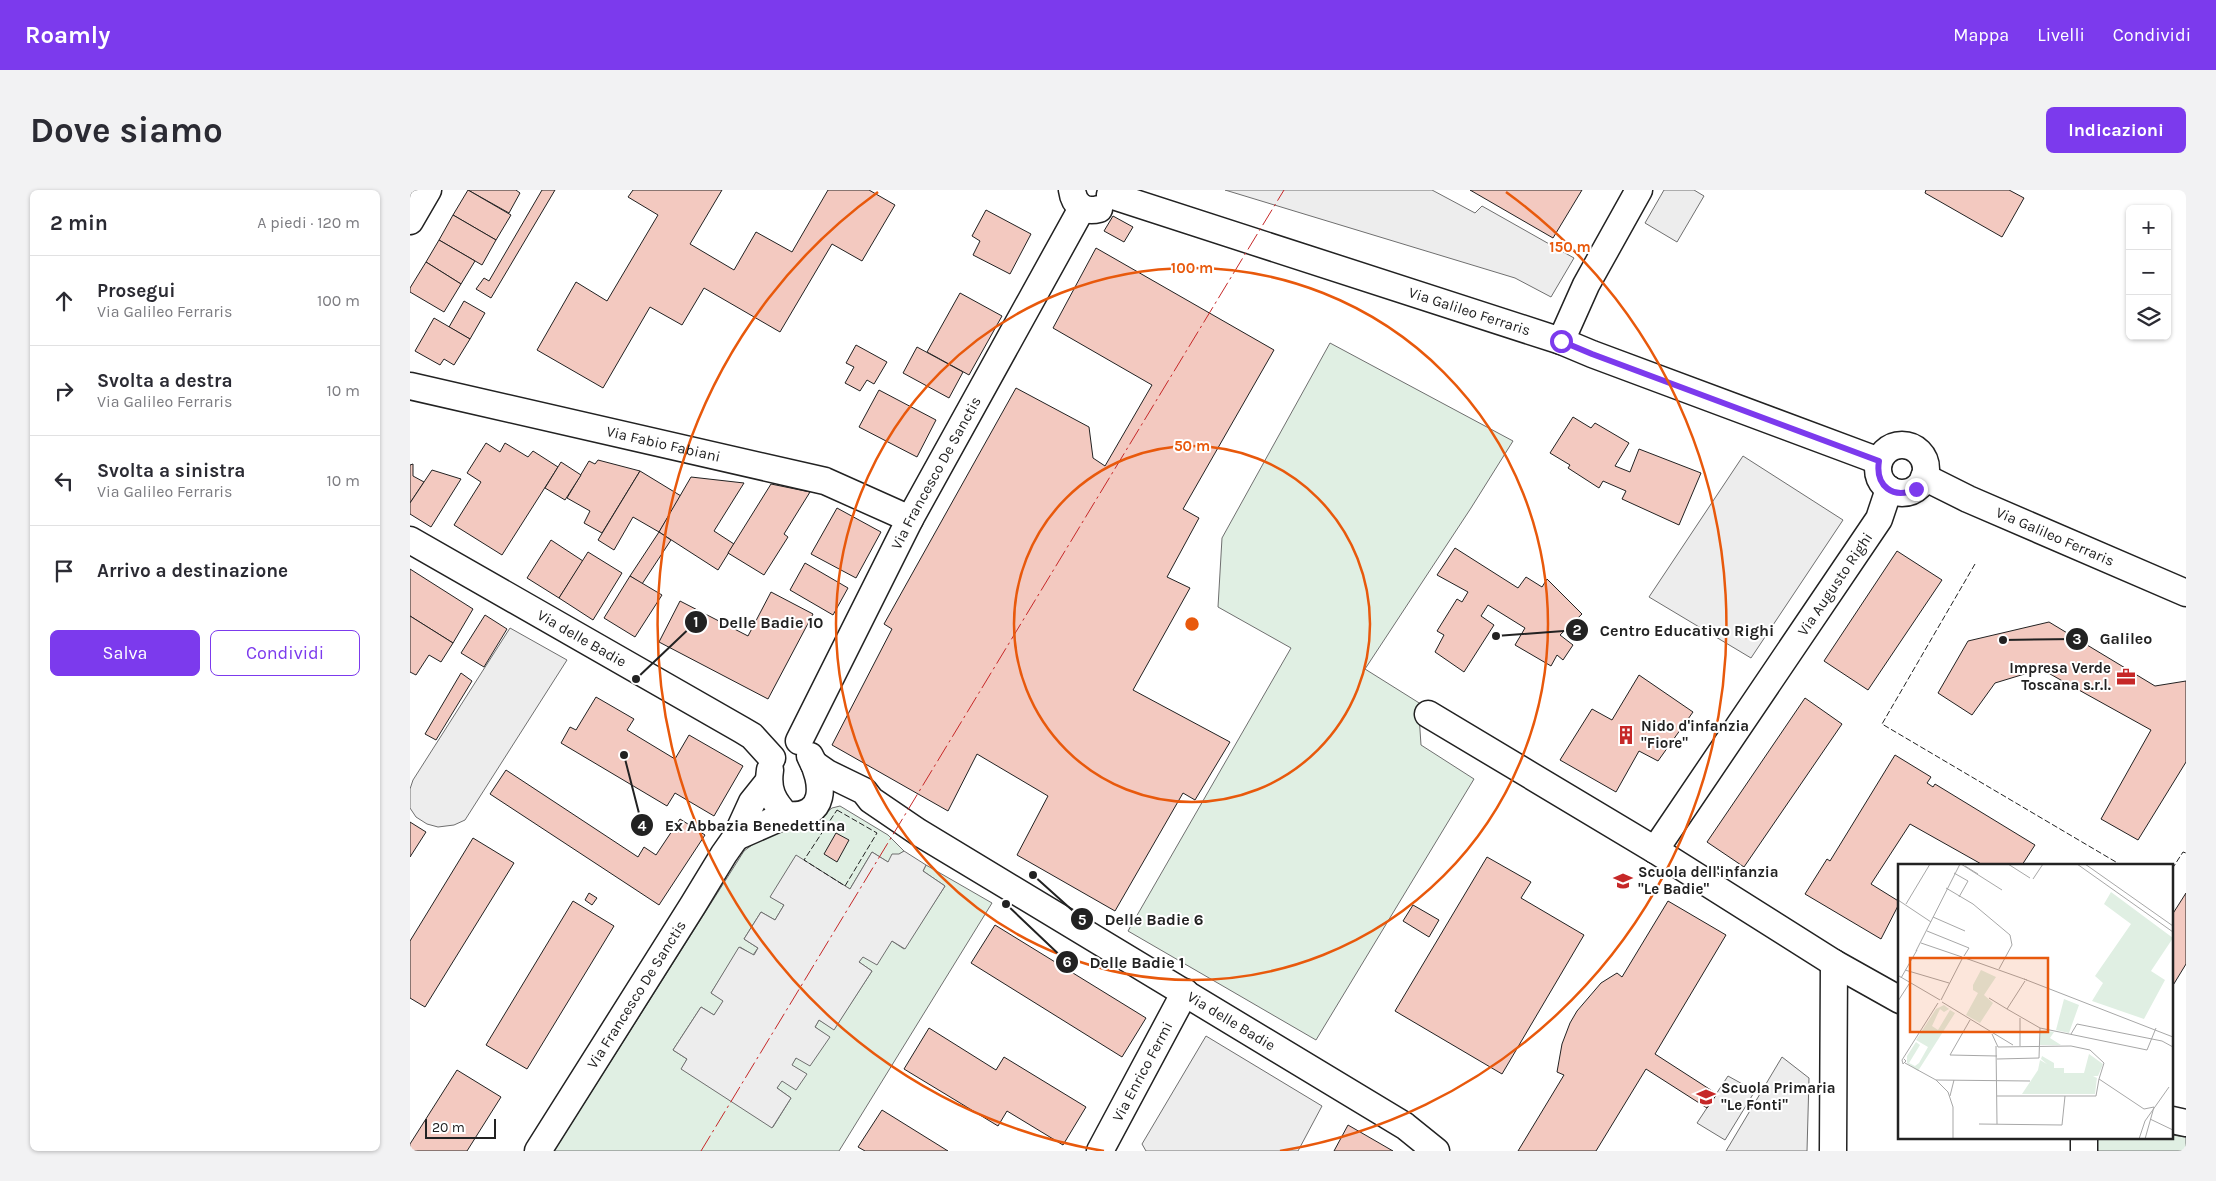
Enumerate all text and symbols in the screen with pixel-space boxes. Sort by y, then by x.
text: Roamly [25,21,110,49]
text: Mappa [1953,24,2009,46]
text: Livelli [2037,24,2085,46]
text: Condividi [2113,24,2191,46]
button: Indicazioni [2046,107,2186,153]
text: Dove siamo [30,110,223,151]
map controls [2126,205,2171,340]
button: + [2126,205,2171,250]
text: 2 min [50,211,108,235]
text: A piedi · 120 m [257,213,360,232]
text: 150 m [1549,238,1591,256]
button: − [2126,250,2171,295]
text: 100 m [1171,259,1213,277]
text: Prosegui [97,280,176,302]
street label: Via Galileo Ferraris [1406,283,1533,340]
icon: ahead [50,287,78,315]
text: 100 m [317,291,360,310]
button: layers [2126,295,2171,340]
text: Via Galileo Ferraris [97,302,232,321]
route start [1550,330,1573,353]
text: Svolta a destra [97,370,233,392]
icon: right [50,377,78,405]
text: 10 m [326,381,360,400]
text: Via Galileo Ferraris [97,392,232,411]
street label: Via Francesco De Sanctis [887,393,985,553]
street label: Via Fabio Fabiani [605,422,722,466]
text: 50 m [1174,437,1210,455]
text: Svolta a sinistra [97,460,245,482]
icon: left [50,467,78,495]
text: 10 m [326,471,360,490]
route end [1905,478,1928,501]
text: Via Galileo Ferraris [97,482,232,501]
street label: Via Galileo Ferraris [1993,503,2117,570]
street label: Via Augusto Righi [1794,529,1876,639]
icon: arrive [50,557,78,585]
text: Arrivo a destinazione [97,560,288,582]
street label: Via delle Badie [534,606,630,671]
callout: Delle Badie 10 [683,607,833,638]
text: 1 [693,613,699,631]
text: Delle Badie 10 [719,613,823,632]
callout: Centro Educativo Righi [1565,614,1784,645]
centre of rings [1183,615,1201,633]
text: 2 [1572,621,1582,639]
text: Centro Educativo Righi [1600,621,1774,640]
callout: Galileo [2065,623,2163,654]
text: Galileo [2100,629,2152,648]
button: Salva [50,630,200,676]
button: Condividi [210,630,360,676]
text: 3 [2072,630,2082,648]
place label: Impresa Verde Toscana s.r.l. [2009,659,2111,694]
office icon: Impresa Verde Toscana s.r.l. [2115,666,2137,688]
place label: Nido d'infanzia "Fiore" [1641,717,1749,752]
building icon: Nido d'infanzia "Fiore" [1615,724,1637,746]
callout: Ex Abbazia Benedettina [630,810,855,841]
text: Ex Abbazia Benedettina [665,816,845,835]
text: 4 [638,817,647,835]
place label: Scuola dell'infanzia "Le Badie" [1638,863,1779,898]
inset map [1898,864,2174,1138]
school or university icon: Scuola dell'infanzia "Le Badie" [1612,870,1634,892]
callout: Delle Badie 6 [1070,904,1214,935]
text: Delle Badie 6 [1105,910,1203,929]
text: 5 [1078,911,1087,929]
street label: Via Francesco De Sanctis [583,917,690,1072]
callout: Delle Badie 1 [1055,947,1194,978]
text: 6 [1062,953,1072,971]
text: Delle Badie 1 [1090,953,1184,972]
street label: Via delle Badie [1184,988,1278,1055]
street label: Via Enrico Fermi [1108,1019,1176,1125]
place label: Scuola Primaria "Le Fonti" [1721,1079,1836,1114]
school or university icon: Scuola Primaria "Le Fonti" [1695,1086,1717,1108]
scale bar [425,1116,496,1139]
text: 20 m [432,1119,465,1136]

